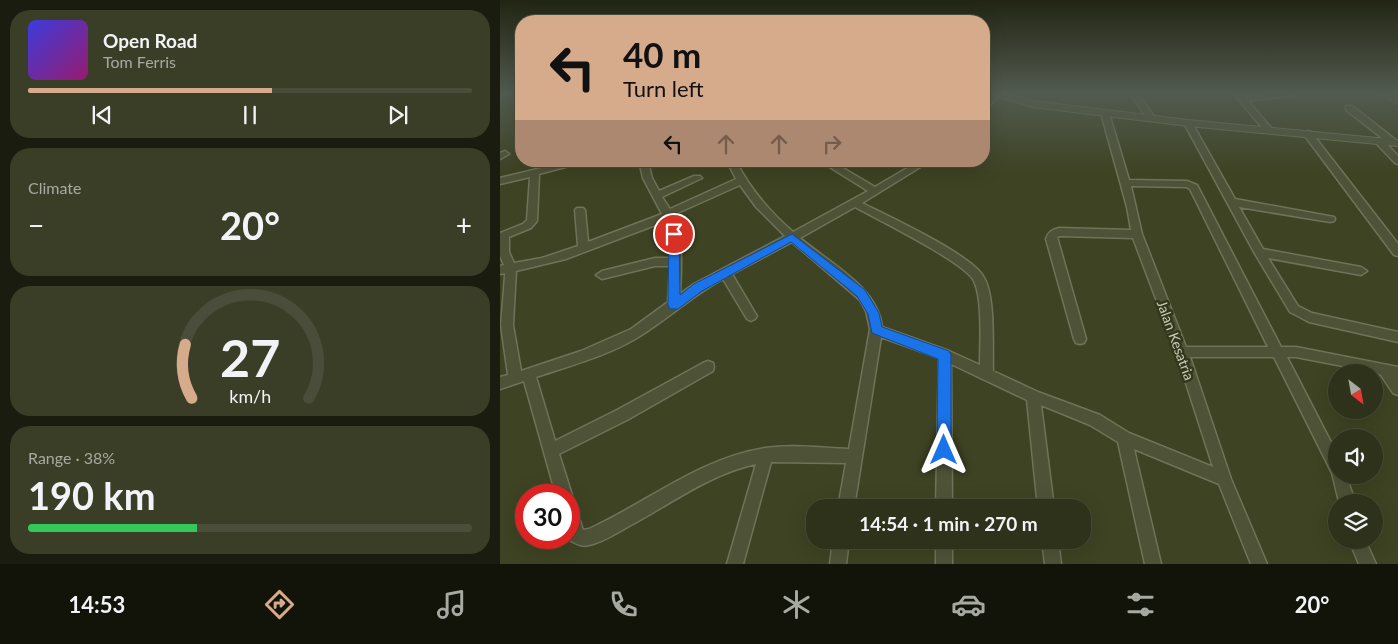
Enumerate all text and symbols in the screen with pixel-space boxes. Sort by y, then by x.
text: Open Road [103,29,197,52]
text: 40 m [623,33,701,75]
icon: left [540,35,605,100]
text: Tom Ferris [103,52,176,71]
text: Turn left [623,75,704,102]
icon: previous [88,101,116,129]
icon: pause [236,101,264,129]
icon: next [384,101,412,129]
icon: left [659,130,687,158]
icon: ahead [712,130,740,158]
icon: ahead [765,130,793,158]
icon: right [818,130,846,158]
text: Climate [28,178,81,197]
text: 20° [220,202,280,248]
text: − [28,208,44,242]
text: + [456,208,472,242]
pin [653,213,695,255]
icon: arrive [660,220,688,248]
street label: Jalan Kesatria [1154,298,1198,382]
text: 27 [220,326,280,388]
north arrow [1328,364,1382,419]
map controls [1328,364,1383,549]
text: km/h [229,385,271,407]
position arrow [917,423,969,475]
button: sound [1328,429,1383,484]
text: Range · 38% [28,448,115,467]
text: 190 km [28,472,156,518]
speed limit sign: 30 [515,484,580,549]
button: layers [1328,494,1383,549]
text: 14:54 · 1 min · 270 m [859,512,1038,535]
icon: directions [262,587,297,622]
icon: music [434,587,469,622]
icon: phone [606,587,641,622]
icon: climate [779,587,814,622]
icon: car [951,587,986,622]
icon: filters [1123,587,1158,622]
text: 14:53 [69,591,125,618]
text: 20° [1295,591,1329,618]

